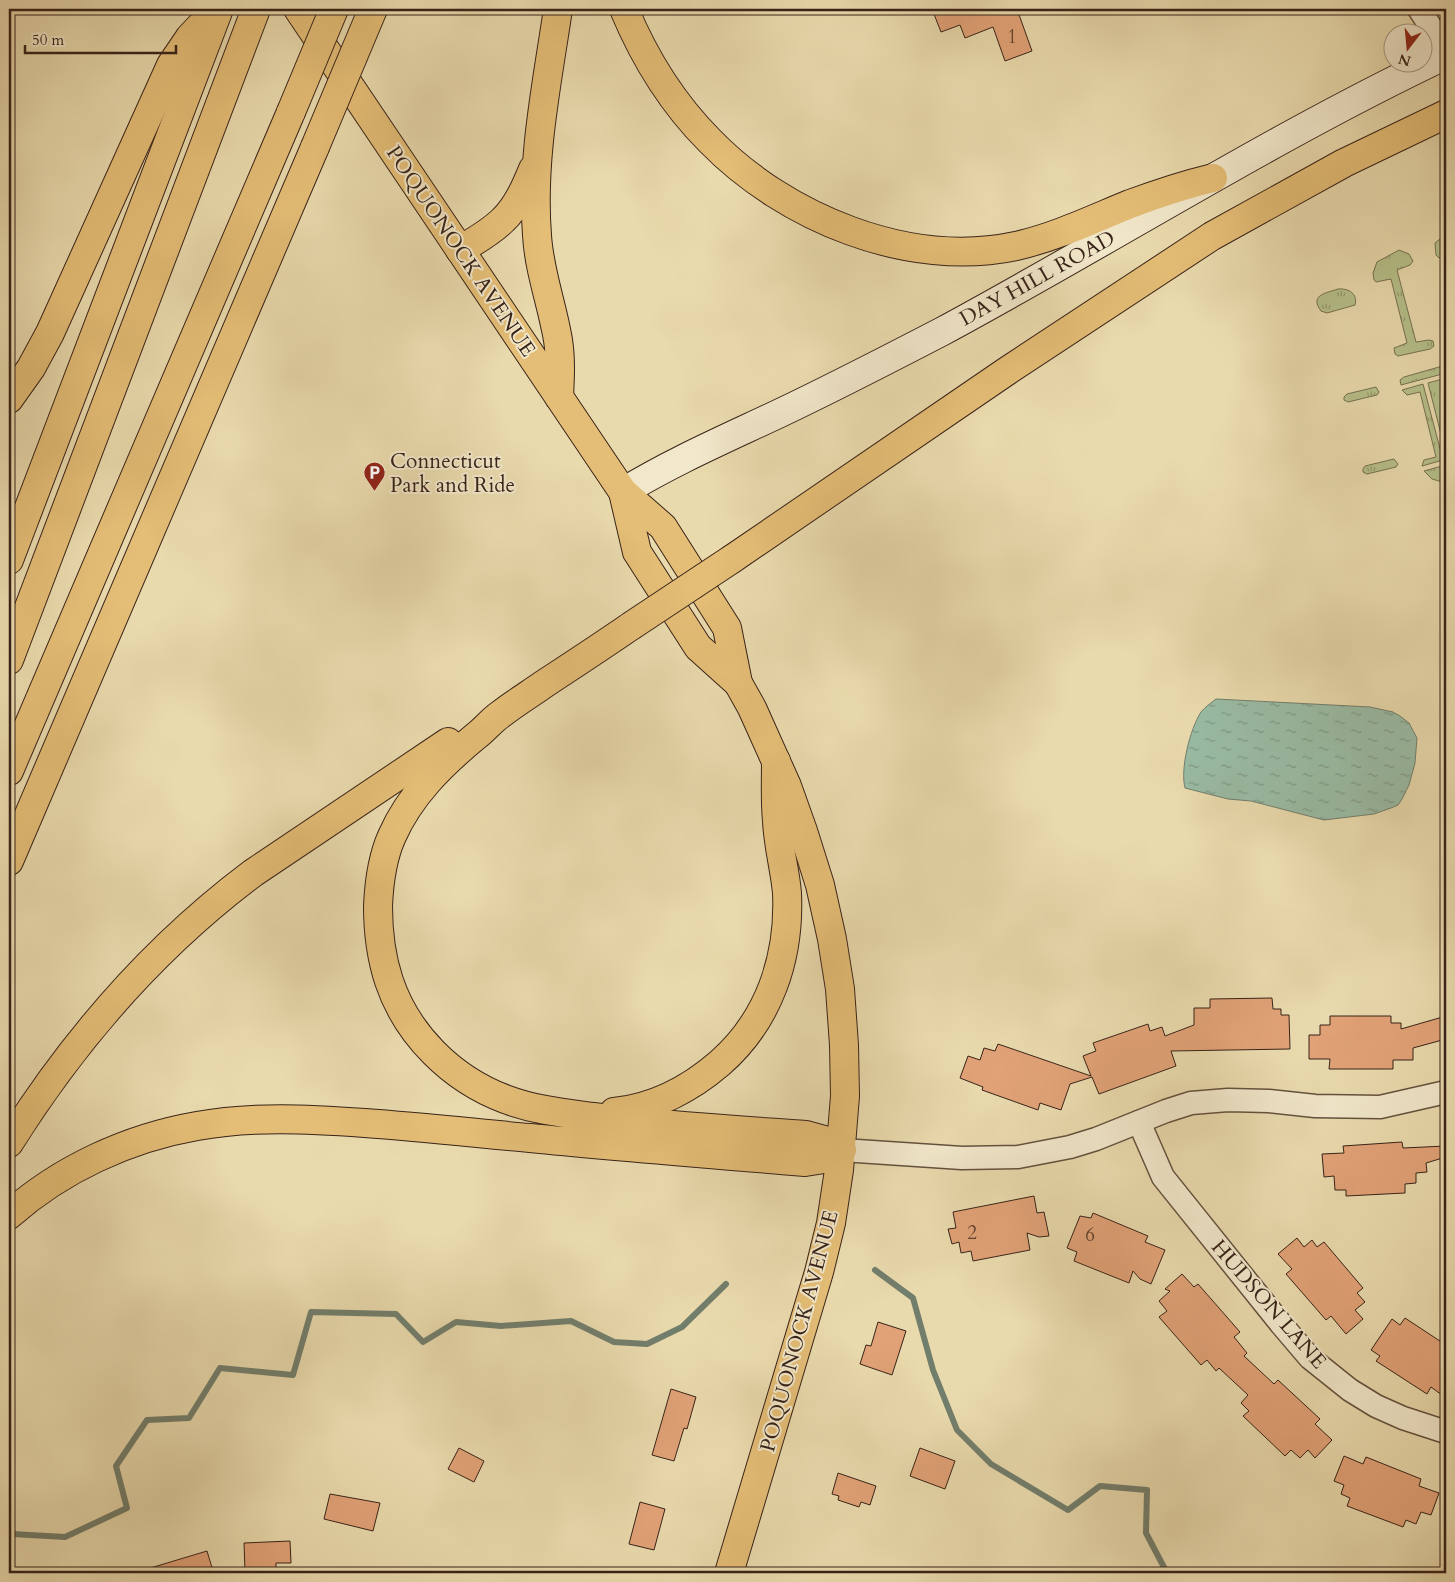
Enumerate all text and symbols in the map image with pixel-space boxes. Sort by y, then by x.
scale bar [25,22,176,54]
north arrow [1382,22,1432,72]
house number: 1 [1007,24,1017,50]
text: 50 m [32,30,64,50]
text: N [1396,49,1413,71]
street label: POQUONOCK AVENUE [379,140,542,363]
street label: DAY HILL ROAD [954,224,1120,333]
place label: Connecticut Park and Ride [390,447,515,500]
parking icon: Connecticut Park and Ride [362,461,386,492]
street label: POQUONOCK AVENUE [753,1207,846,1455]
house number: 2 [967,1220,977,1246]
house number: 6 [1085,1222,1095,1248]
street label: HUDSON LANE [1204,1233,1333,1375]

